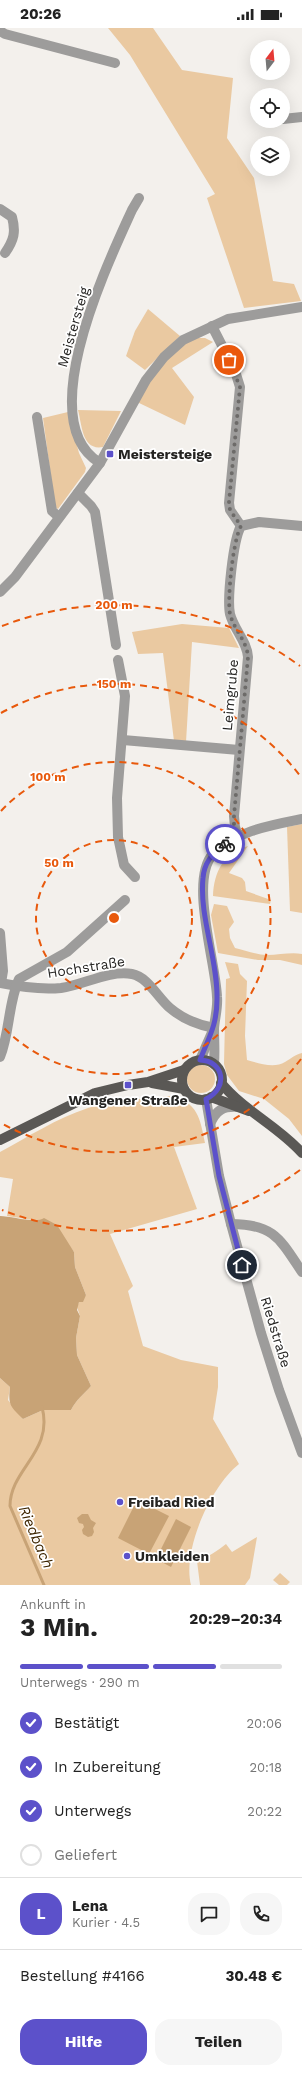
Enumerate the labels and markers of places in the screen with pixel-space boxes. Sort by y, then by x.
pin [212,343,246,377]
place label: Meistersteige [118,446,212,462]
marker: Meistersteige [105,449,115,459]
centre of rings [107,911,121,925]
marker: Wangener Straße [123,1080,133,1090]
place label: Wangener Straße [68,1092,188,1108]
pin [225,1248,259,1282]
place label: Freibad Ried [128,1494,215,1510]
marker: Freibad Ried [115,1497,125,1507]
place label: Umkleiden [135,1548,209,1564]
marker: Umkleiden [122,1551,132,1561]

